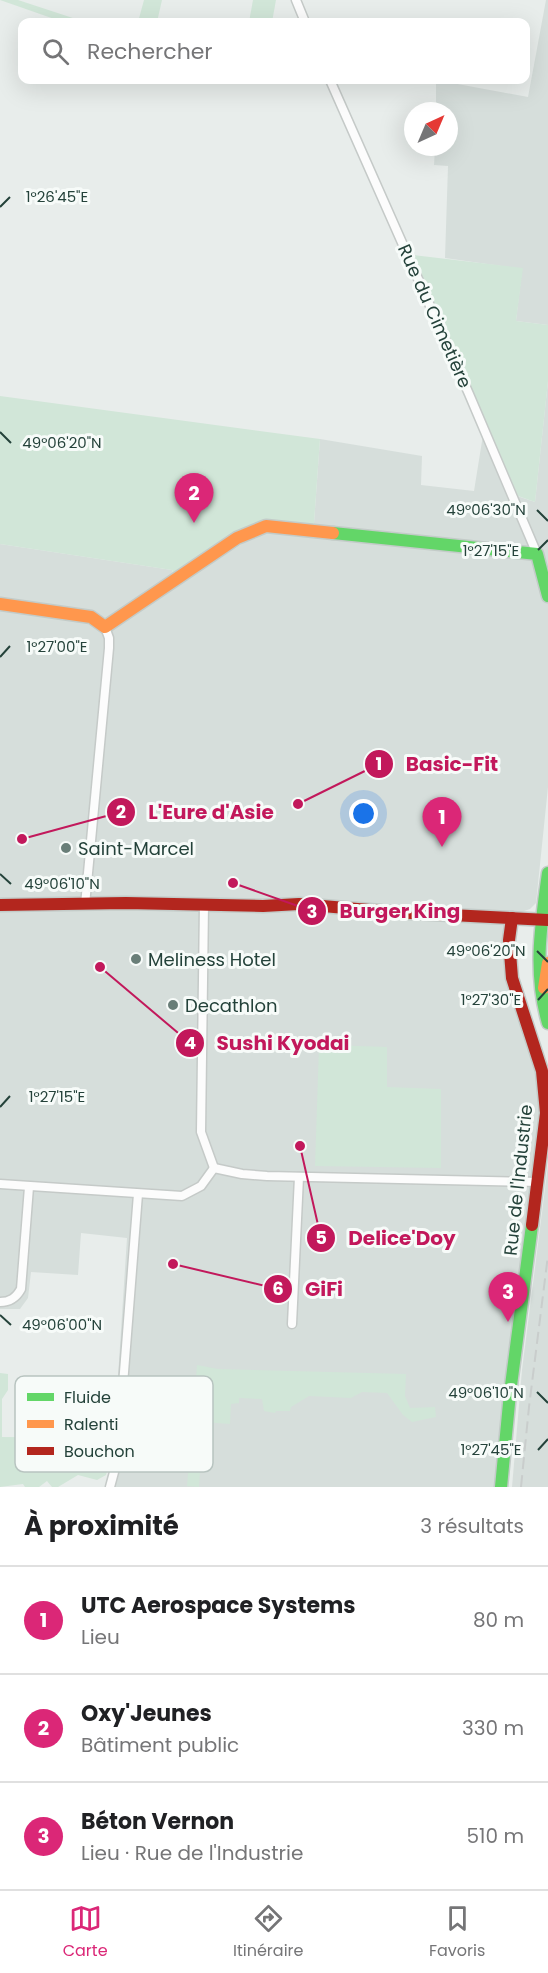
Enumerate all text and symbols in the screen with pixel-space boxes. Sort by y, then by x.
search box [18,18,530,84]
icon: search [39,35,72,68]
text: Rechercher [87,36,213,67]
north arrow [404,102,458,156]
text: 1°26'45"E [26,186,88,207]
street label: Rue du Cimetière [392,240,478,392]
text: 49°06'20"N [22,432,102,453]
pin: 2 [174,474,214,523]
text: 49°06'30"N [446,499,526,520]
text: 1°27'15"E [463,540,519,561]
text: 1°27'00"E [26,636,88,657]
callout: Basic-Fit [364,745,510,783]
text: Basic-Fit [406,750,498,778]
text: 1 [376,751,382,776]
callout: L'Eure d'Asie [106,793,286,831]
text: L'Eure d'Asie [148,798,274,826]
pin: 1 [422,798,462,847]
text: 2 [116,799,126,824]
your location [349,799,378,828]
place label: Saint-Marcel [78,836,194,861]
marker: Saint-Marcel [59,841,73,855]
text: 49°06'10"N [24,873,100,894]
callout: Burger King [297,892,472,930]
text: Burger King [340,897,460,925]
text: 3 [307,899,317,924]
text: 49°06'20"N [446,940,526,961]
place label: Meliness Hotel [148,947,276,972]
marker: Meliness Hotel [129,952,143,966]
text: 1°27'30"E [461,989,521,1010]
place label: Decathlon [185,993,278,1018]
marker: Decathlon [166,998,180,1012]
callout: Sushi Kyodai [175,1024,362,1062]
text: Sushi Kyodai [217,1029,349,1057]
text: 4 [184,1030,196,1055]
text: 1°27'15"E [29,1086,85,1107]
street label: Rue de l'Industrie [498,1103,538,1257]
callout: Delice'Doy [306,1219,468,1257]
text: Delice'Doy [348,1224,456,1252]
text: 5 [315,1225,327,1250]
callout: GiFi [263,1270,355,1308]
pin: 3 [488,1272,528,1322]
text: GiFi [305,1275,343,1303]
text: 6 [272,1276,284,1301]
text: 49°06'00"N [22,1314,102,1335]
legend [15,1376,213,1472]
text: 49°06'10"N [448,1382,524,1403]
text: Fluide [64,1386,111,1409]
text: Ralenti [64,1413,118,1436]
text: 1°27'45"E [460,1439,522,1460]
text: Bouchon [64,1440,135,1463]
text: À proximité [24,1508,179,1544]
text: 3 résultats [420,1512,524,1540]
text: UTC Aerospace Systems [81,1590,356,1621]
text: 1 [40,1606,47,1634]
text: 80 m [473,1606,524,1634]
text: Lieu [81,1623,120,1651]
text: Oxy'Jeunes [81,1698,212,1729]
text: 2 [38,1714,49,1742]
text: 330 m [462,1714,524,1742]
text: Bâtiment public [81,1731,239,1759]
text: Béton Vernon [81,1806,234,1837]
text: 3 [37,1822,50,1850]
text: 510 m [467,1822,524,1850]
text: Lieu · Rue de l'Industrie [81,1839,303,1867]
tab: Carte [63,1902,108,1963]
tab: Itinéraire [233,1902,303,1963]
tab: Favoris [429,1902,485,1963]

